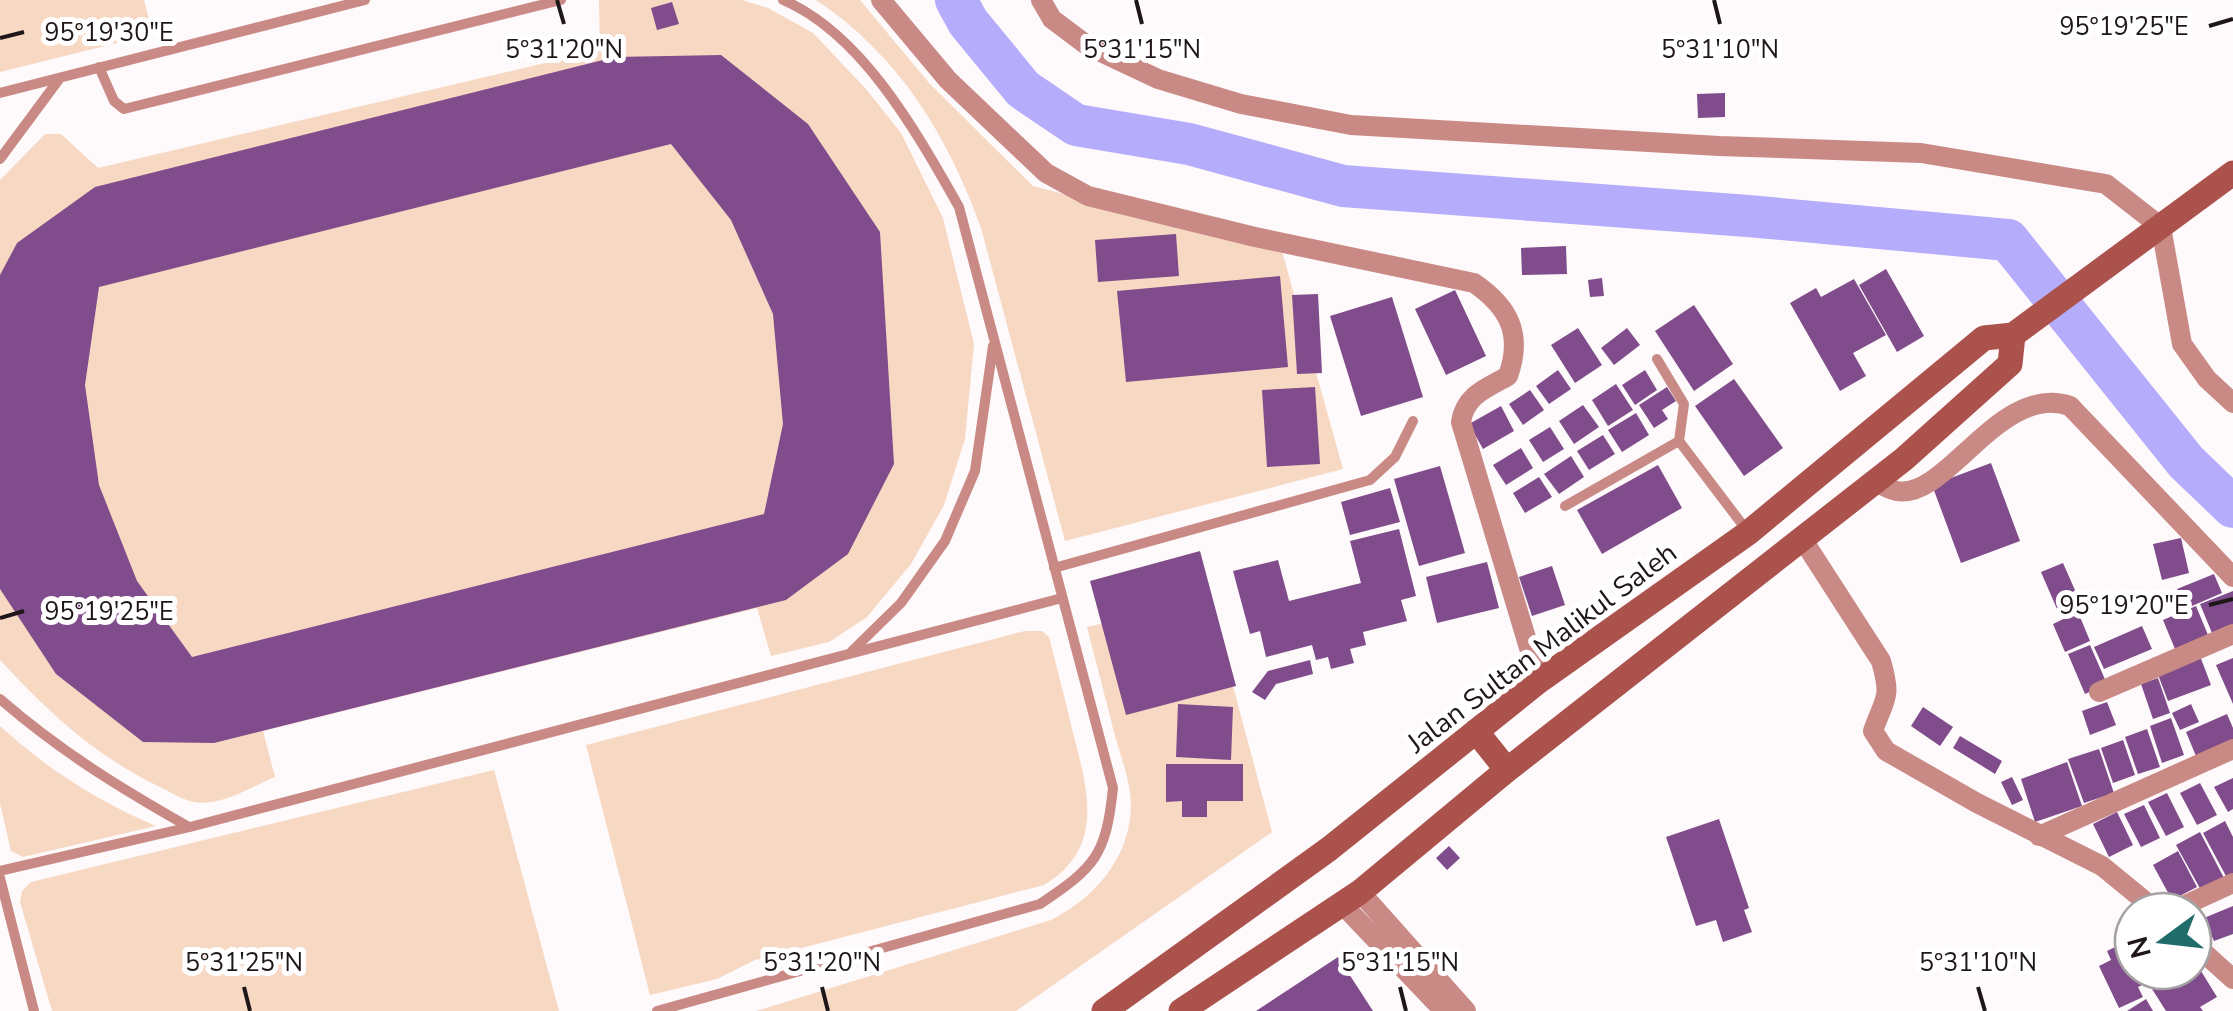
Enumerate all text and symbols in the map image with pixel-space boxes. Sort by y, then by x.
text: 95°19'25"E [2059,10,2189,44]
text: 95°19'30"E [44,16,174,50]
text: 5°31'20"N [505,33,623,67]
text: 5°31'15"N [1083,33,1201,67]
text: 5°31'10"N [1661,33,1779,67]
street label: Jalan Sultan Malikul Saleh [1399,534,1685,763]
text: 95°19'20"E [2059,589,2189,623]
text: 95°19'25"E [44,595,174,629]
north arrow [2113,891,2213,991]
text: N [2119,932,2161,962]
text: 5°31'25"N [185,946,303,980]
text: 5°31'20"N [763,946,881,980]
text: 5°31'15"N [1341,946,1459,980]
text: 5°31'10"N [1919,946,2037,980]

